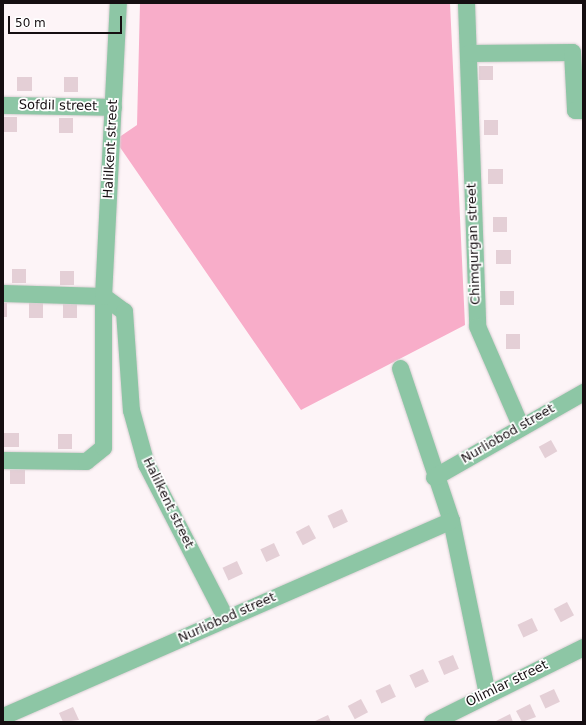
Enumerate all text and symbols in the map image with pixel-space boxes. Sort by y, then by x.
scale bar [10,8,124,34]
text: 50 m [15,16,46,30]
street label: Sofdil street [19,98,97,114]
street label: Halilkent street [101,99,121,199]
street label: Chimqurgan street [464,183,484,305]
street label: Nurliobod street [459,401,557,467]
street label: Halilkent street [139,455,197,551]
street label: Nurliobod street [176,590,278,646]
street label: Olimlar street [463,657,551,711]

